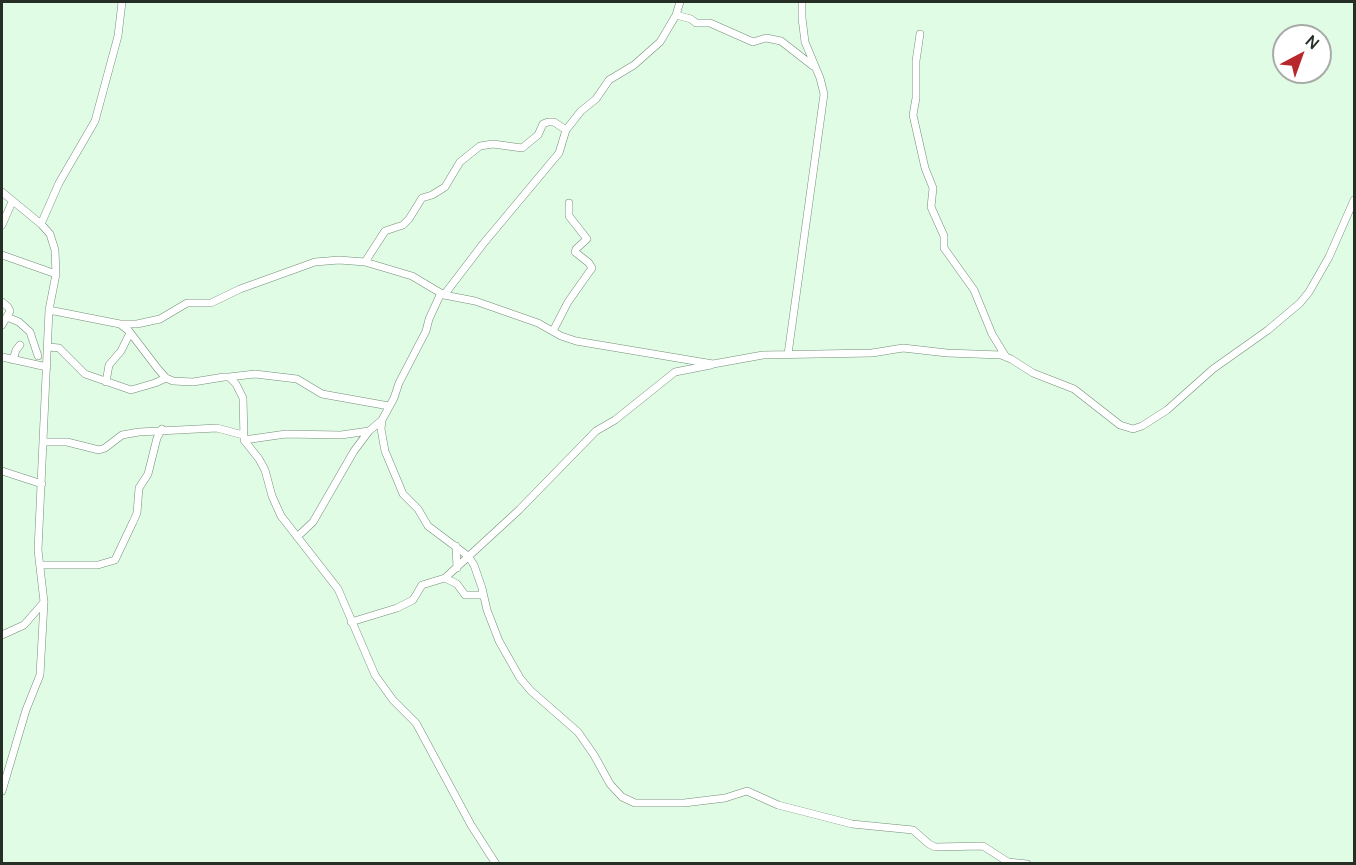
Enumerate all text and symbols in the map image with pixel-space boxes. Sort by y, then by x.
north arrow [1272,24,1332,84]
text: N [1301,30,1324,54]

